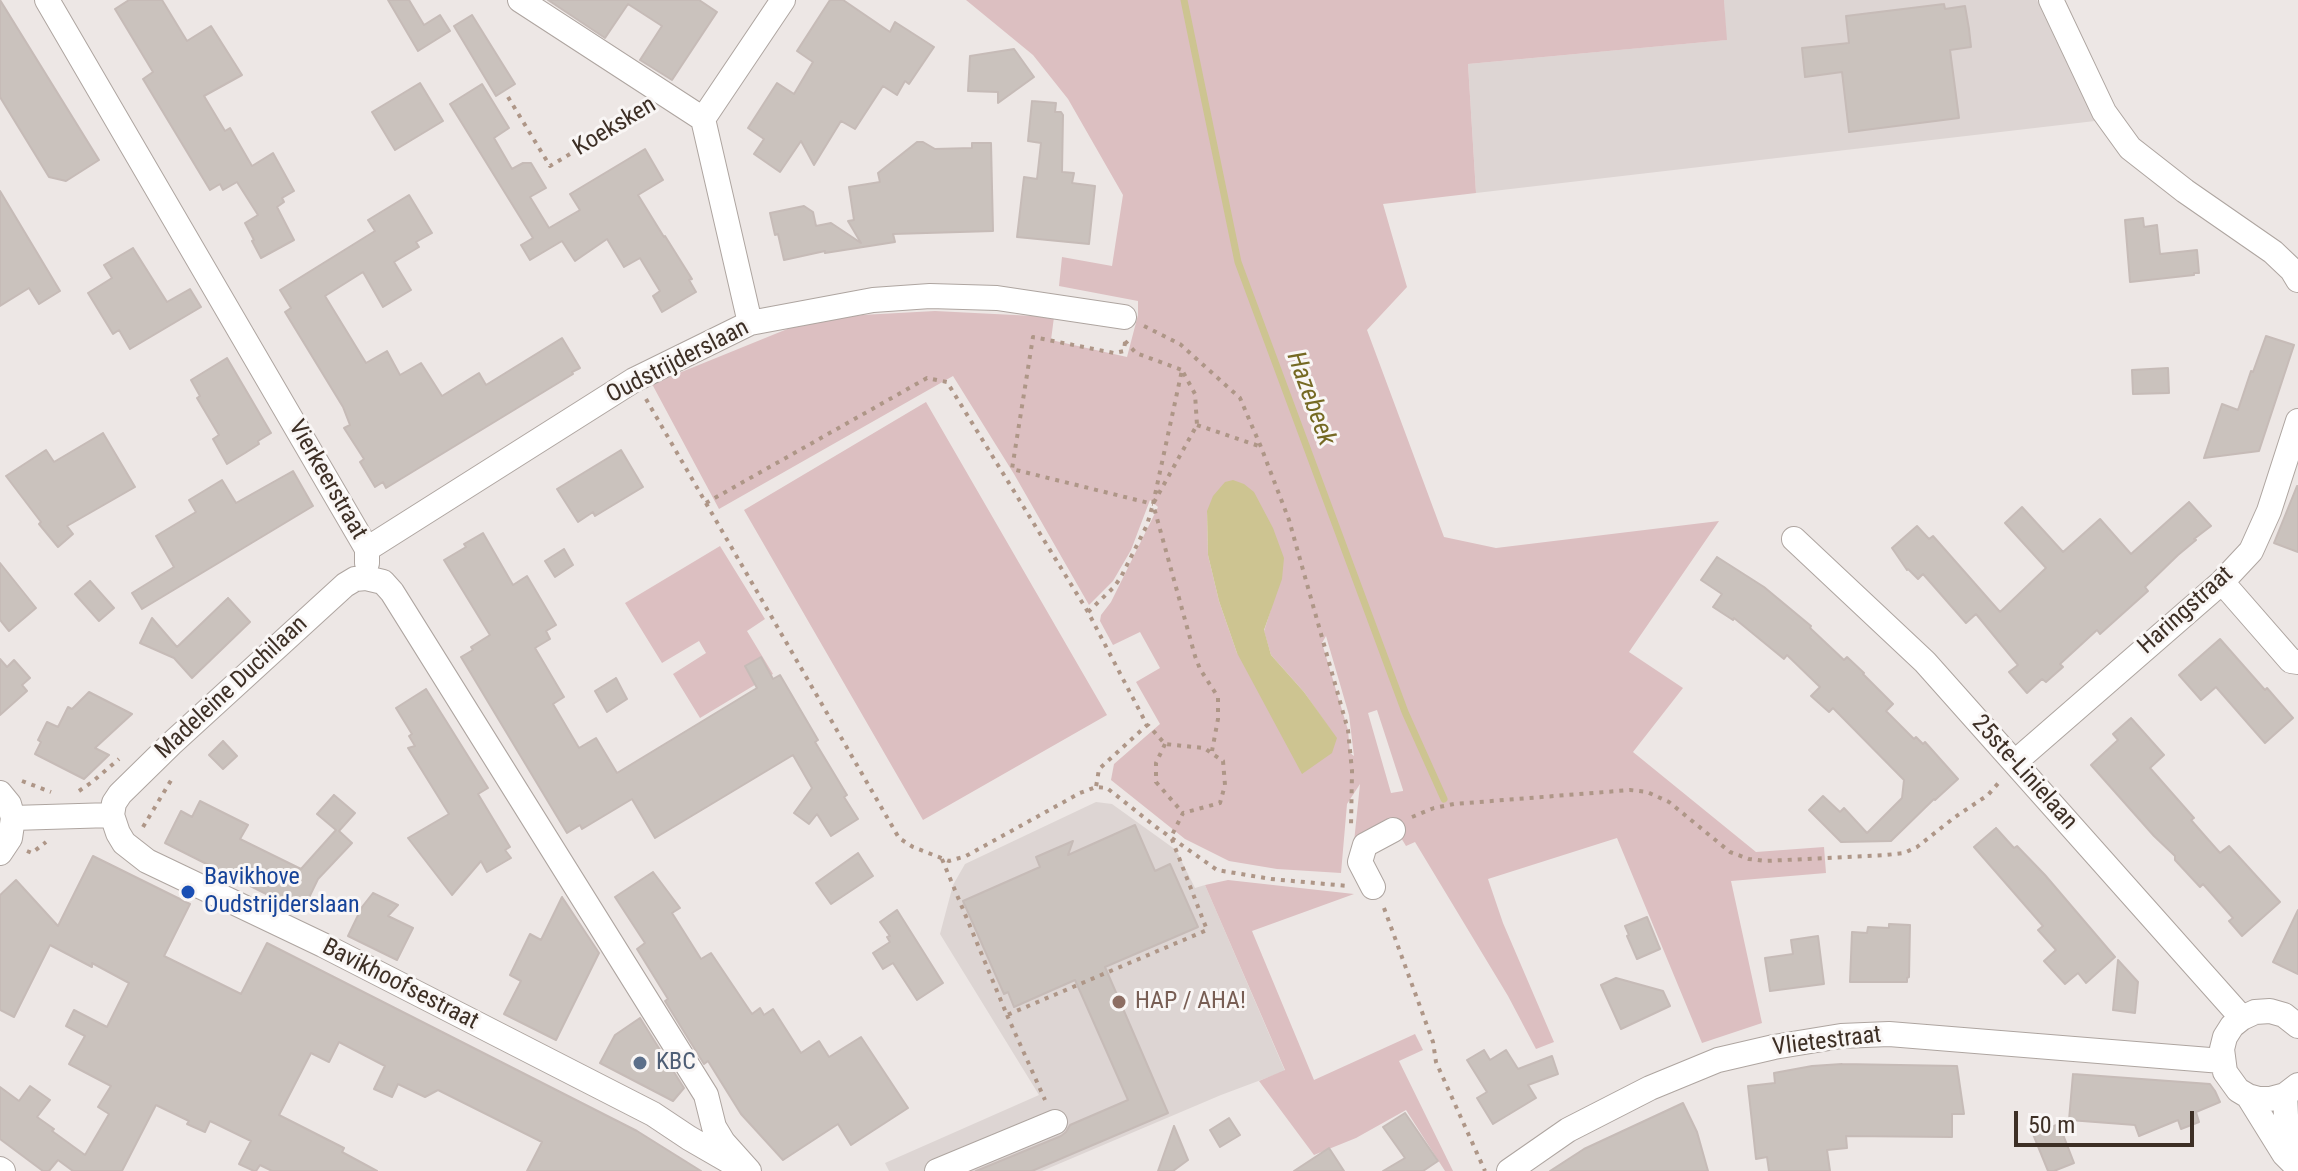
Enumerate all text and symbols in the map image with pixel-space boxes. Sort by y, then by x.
street label: Koeksken [568,91,662,163]
street label: Oudstrijderslaan [602,314,754,410]
water label: Hazebeek [1279,348,1341,450]
street label: Vierkeerstraat [281,415,373,545]
street label: Haringstraat [2133,561,2239,661]
street label: Madeleine Duchilaan [150,610,314,766]
street label: 25ste-Linielaan [1965,710,2083,836]
place label: Bavikhove Oudstrijderslaan [204,864,360,920]
marker: Bavikhove Oudstrijderslaan [179,883,197,901]
street label: Bavikhoofsestraat [317,933,483,1037]
place label: HAP / AHA! [1135,988,1246,1016]
marker: HAP / AHA! [1110,993,1128,1011]
street label: Vlietestraat [1771,1021,1883,1063]
place label: KBC [656,1049,696,1077]
marker: KBC [631,1054,649,1072]
scale bar [2018,1095,2198,1145]
text: 50 m [2028,1111,2075,1139]

